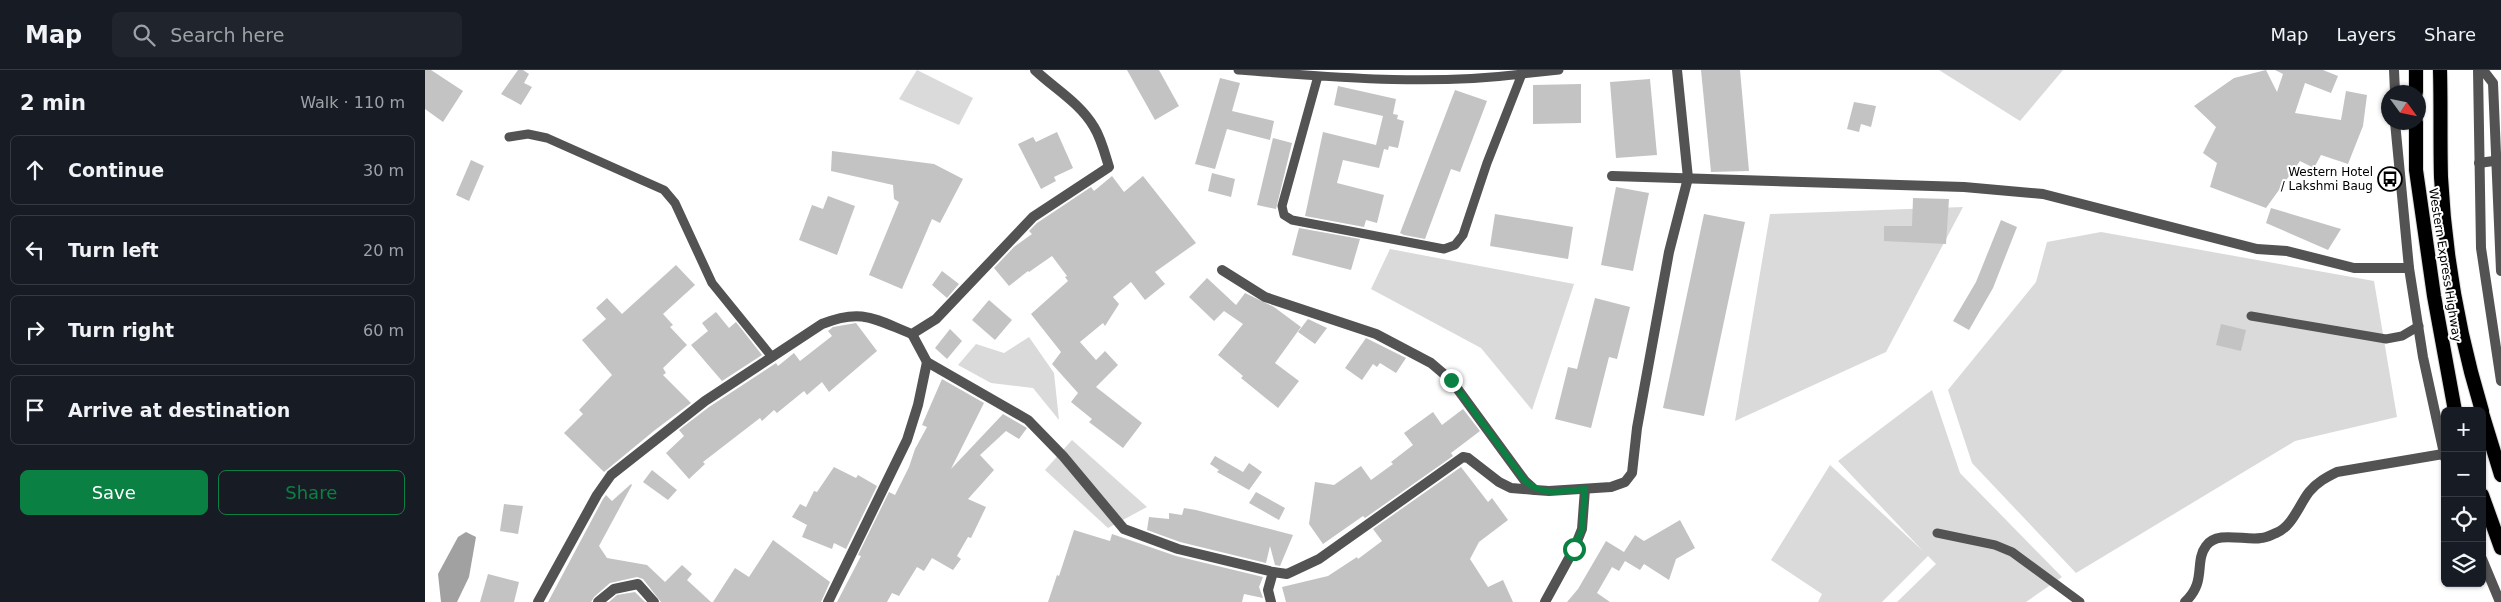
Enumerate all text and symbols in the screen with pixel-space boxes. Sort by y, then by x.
search box [112,12,462,57]
text: Map [25,21,82,49]
icon: search [130,21,158,49]
text: Search here [170,24,284,46]
text: Map [2270,24,2308,45]
text: Layers [2336,24,2396,45]
text: Share [2424,24,2476,45]
north arrow [2381,85,2426,130]
text: 2 min [20,91,86,115]
text: Walk · 110 m [300,93,405,112]
icon: ahead [21,156,49,184]
text: Continue [68,159,164,181]
text: 30 m [363,161,404,180]
place label: Western Hotel / Lakshmi Baug [2281,165,2373,193]
bus stop icon: Western Hotel / Lakshmi Baug [2377,166,2403,192]
street label: Western Express Highway [2426,187,2464,343]
icon: left [21,236,49,264]
text: Turn left [68,239,159,261]
text: 20 m [363,241,404,260]
icon: right [21,316,49,344]
text: Turn right [68,319,174,341]
text: 60 m [363,321,404,340]
route end [1440,369,1463,392]
icon: arrive [21,396,49,424]
text: Arrive at destination [68,399,290,421]
map controls [2441,407,2486,587]
button: + [2441,407,2486,452]
button: − [2441,452,2486,497]
button: Save [20,470,208,515]
button: Share [218,470,405,515]
button: locate [2441,497,2486,542]
route start [1563,538,1586,561]
button: layers [2441,542,2486,587]

